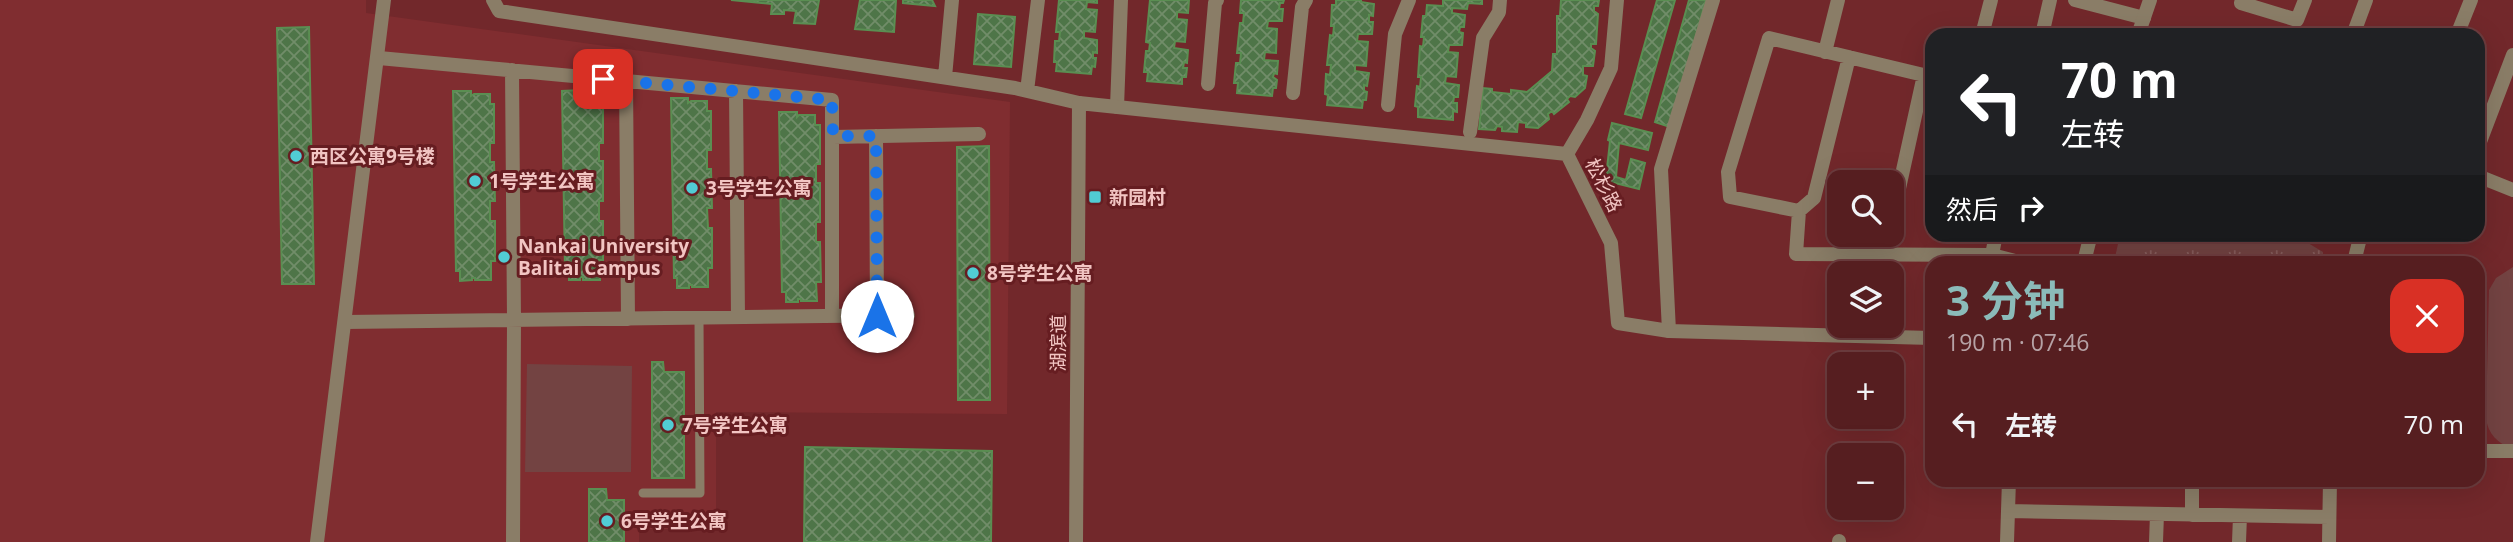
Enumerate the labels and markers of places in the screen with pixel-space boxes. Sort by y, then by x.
pin [573,49,633,109]
place label: 西区公寓9号楼 [310,143,435,169]
marker: 西区公寓9号楼 [288,148,304,164]
place label: 1号学生公寓 [489,168,595,194]
marker: 1号学生公寓 [467,173,483,189]
place label: 3号学生公寓 [706,175,812,201]
marker: 3号学生公寓 [684,180,700,196]
place label: 新园村 [1109,184,1166,210]
marker: 新园村 [1087,189,1103,205]
place label: Nankai University Balitai Campus [518,233,689,281]
marker: Nankai University Balitai Campus [496,249,512,265]
place label: 8号学生公寓 [987,260,1093,286]
marker: 8号学生公寓 [965,265,981,281]
place label: 7号学生公寓 [682,412,788,438]
marker: 7号学生公寓 [660,417,676,433]
place label: 6号学生公寓 [621,508,727,534]
marker: 6号学生公寓 [599,513,615,529]

